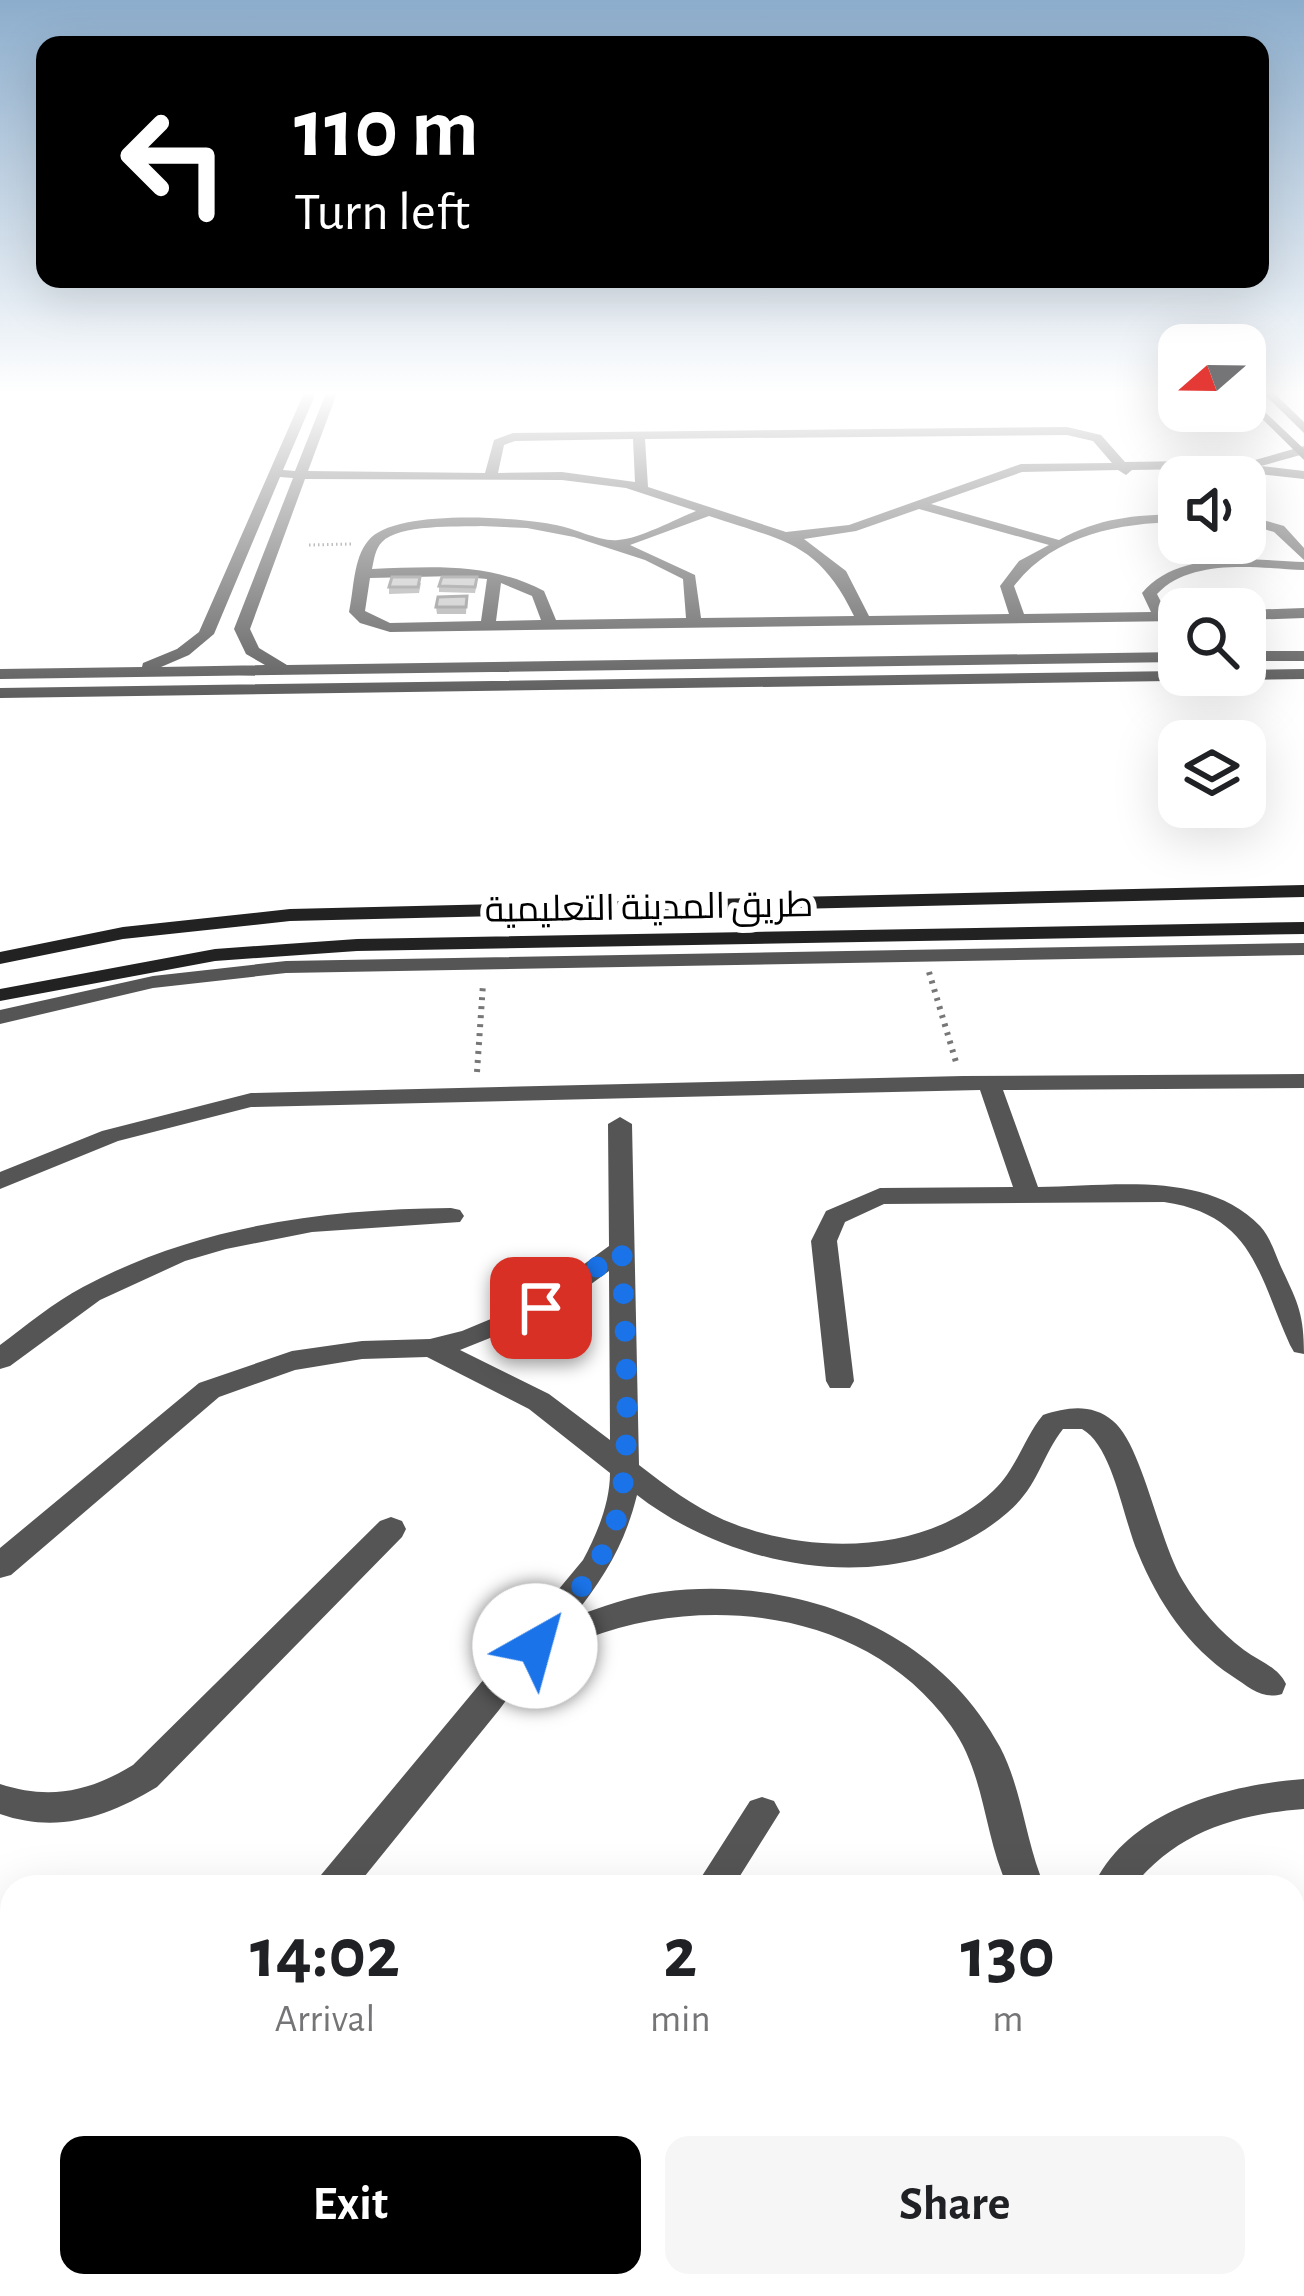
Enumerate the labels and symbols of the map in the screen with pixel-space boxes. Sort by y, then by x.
north arrow [1158,324,1266,432]
street label: طريق المدينة التعليمية [484,887,814,932]
pin [490,1257,592,1359]
position arrow [472,1583,598,1709]

